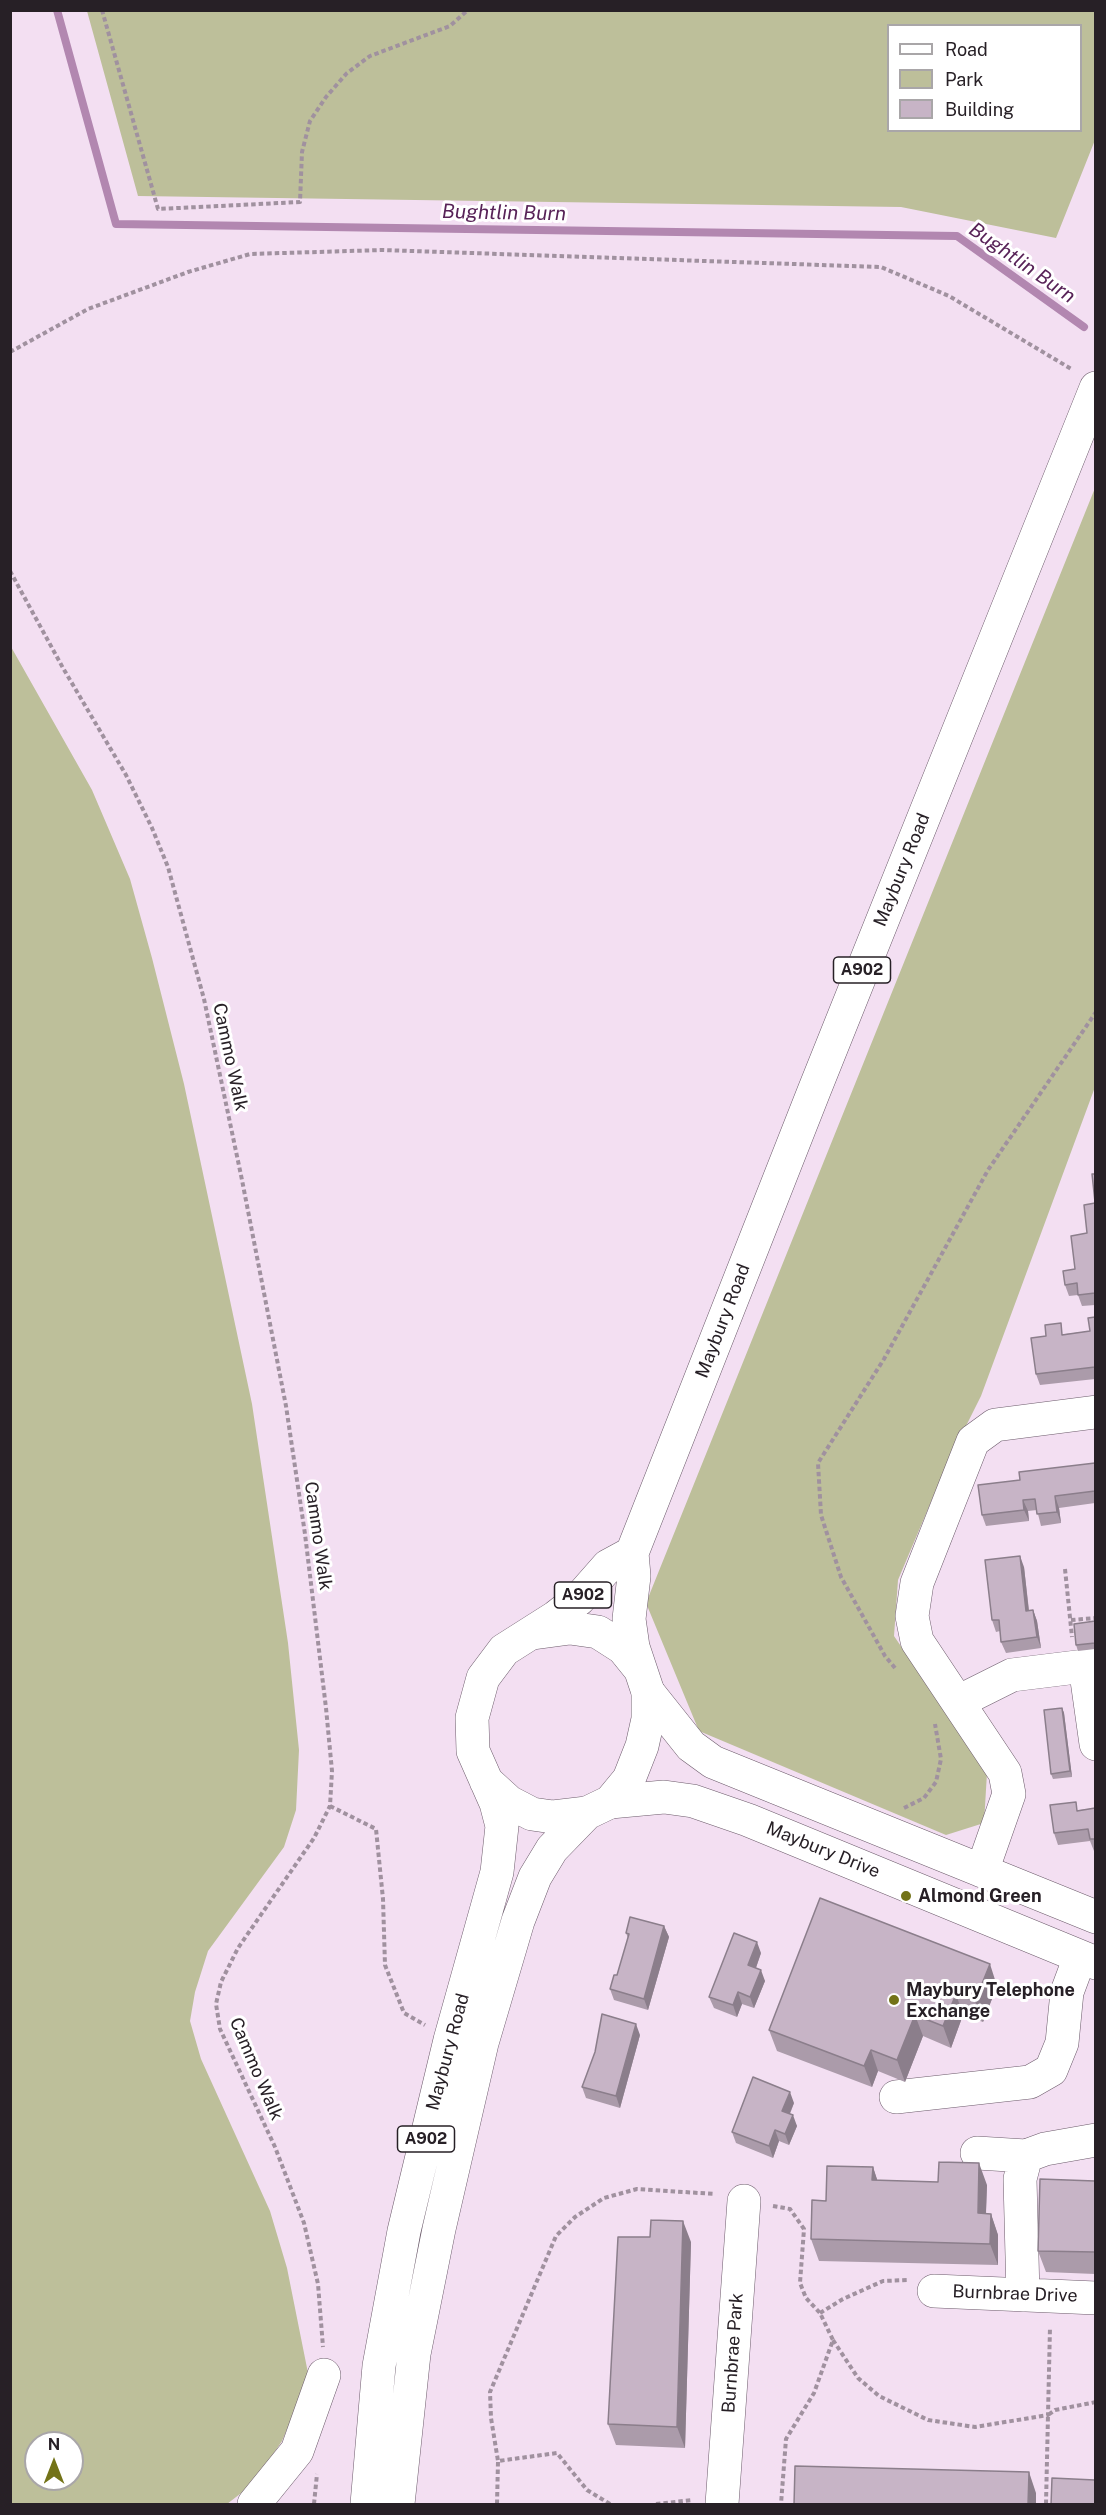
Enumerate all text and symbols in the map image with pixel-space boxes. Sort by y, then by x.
legend [887,24,1082,132]
text: Road [945,39,988,60]
text: Park [945,69,983,90]
text: Building [945,99,1014,120]
water label: Bughtlin Burn [442,200,566,226]
water label: Bughtlin Burn [964,218,1080,308]
street label: Maybury Road [869,810,935,930]
road number: A902 [834,957,890,983]
street label: Cammo Walk [208,1001,252,1113]
street label: Maybury Road [691,1261,755,1381]
street label: Cammo Walk [300,1480,336,1592]
road number: A902 [554,1582,612,1608]
street label: Maybury Drive [763,1817,883,1883]
place label: Almond Green [918,1885,1042,1907]
marker: Almond Green [899,1889,913,1903]
place label: Maybury Telephone Exchange [906,1979,1075,2022]
street label: Maybury Road [422,1991,474,2113]
marker: Maybury Telephone Exchange [887,1993,901,2007]
street label: Cammo Walk [225,2014,287,2124]
road number: A902 [398,2126,454,2152]
street label: Burnbrae Drive [952,2281,1078,2307]
street label: Burnbrae Park [718,2292,748,2414]
north arrow [24,2431,84,2491]
text: N [48,2435,60,2454]

